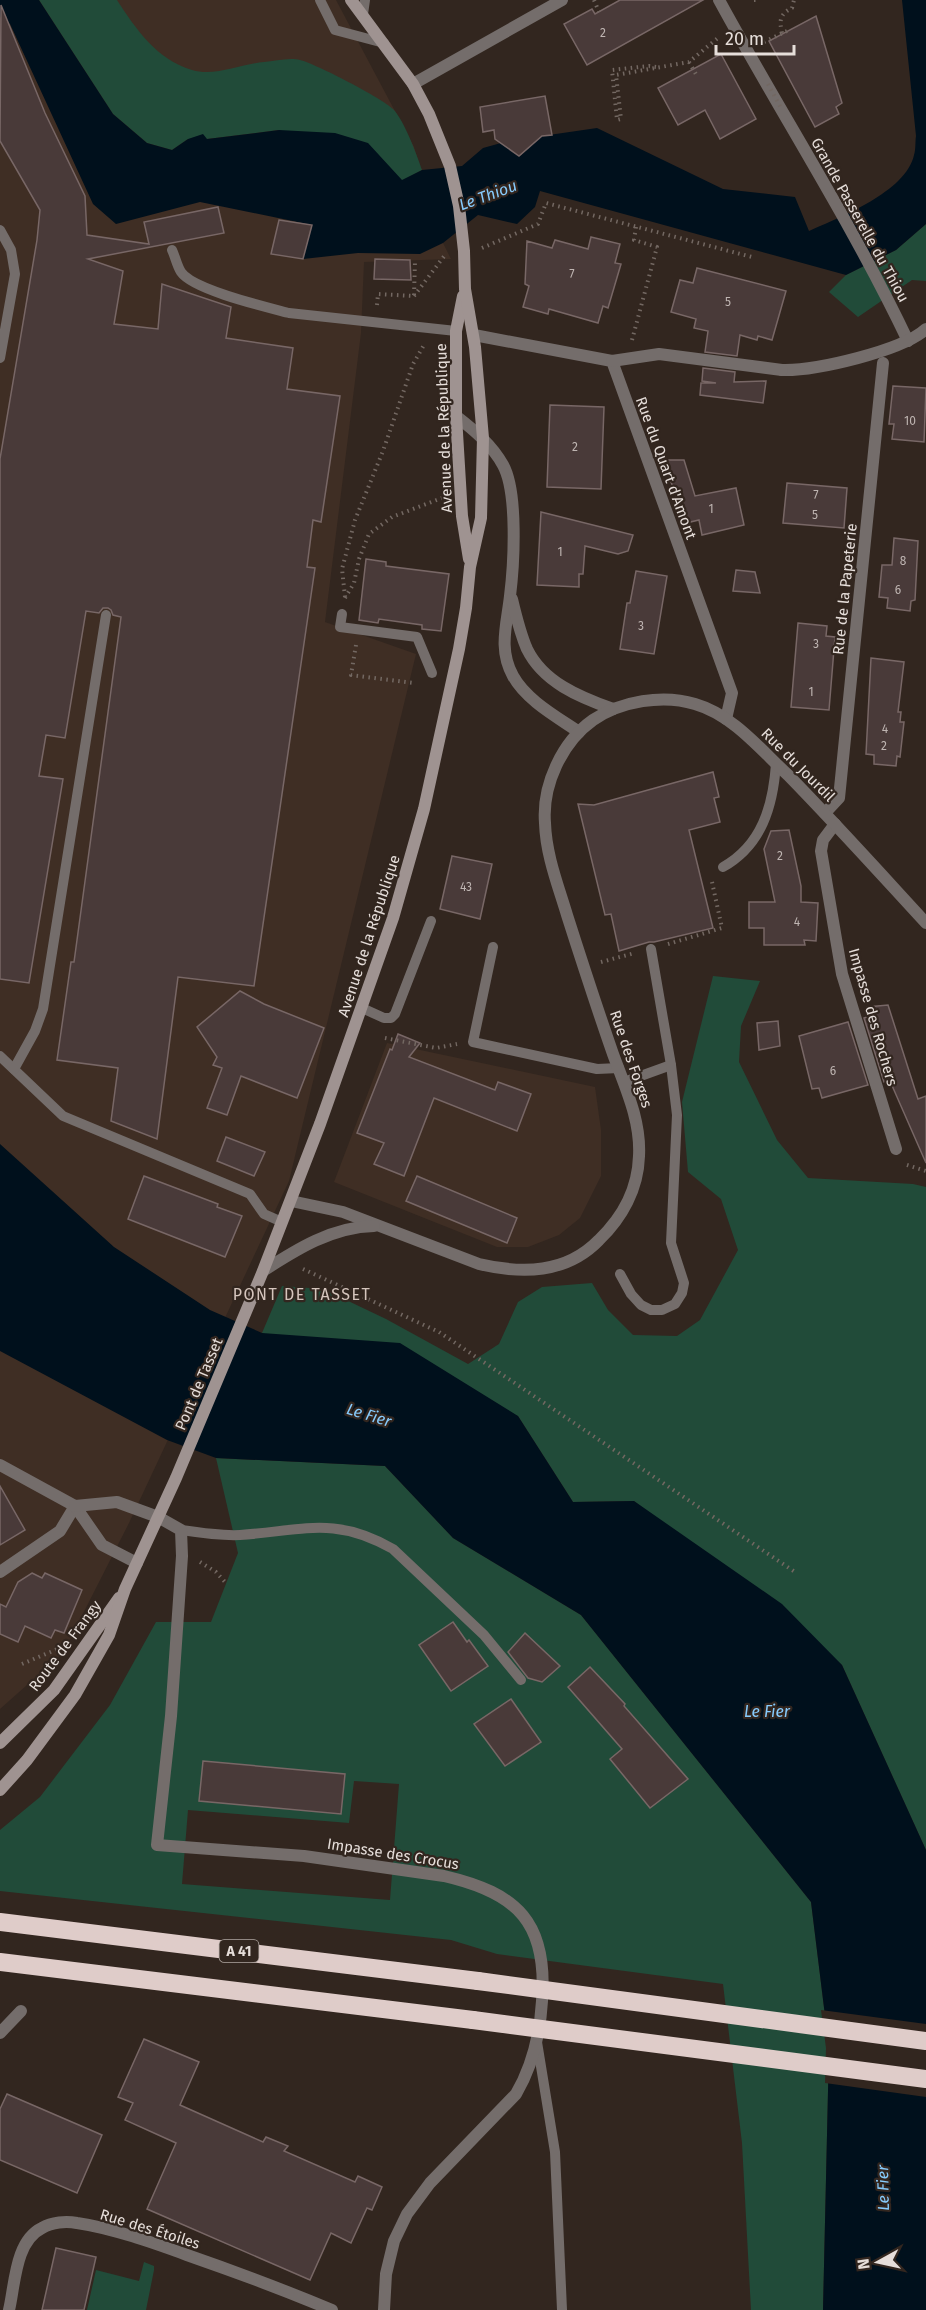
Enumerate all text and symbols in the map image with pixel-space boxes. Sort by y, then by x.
scale bar [716,18,794,56]
house number: 2 [600,26,606,40]
text: 20 m [725,28,764,50]
street label: Grande Passerelle du Thiou [807,135,913,305]
water label: Le Thiou [456,176,520,214]
house number: 7 [569,267,575,281]
house number: 5 [725,295,731,309]
street label: Avenue de la République [432,343,456,513]
street label: Rue du Quart d'Amont [632,394,700,542]
house number: 10 [904,414,916,428]
house number: 2 [572,440,578,454]
house number: 7 [813,488,819,502]
house number: 1 [708,502,714,516]
house number: 5 [812,508,818,522]
street label: Rue de la Papeterie [829,522,861,656]
house number: 1 [557,545,563,559]
house number: 8 [900,554,907,568]
house number: 6 [895,583,901,597]
house number: 3 [638,619,644,633]
house number: 3 [813,637,819,651]
house number: 1 [808,685,814,699]
house number: 4 [882,722,889,736]
street label: Rue du Jourdil [757,724,839,806]
house number: 2 [881,739,887,753]
house number: 2 [777,849,783,863]
street label: Avenue de la République [334,853,404,1019]
house number: 43 [460,880,472,894]
house number: 4 [794,915,801,929]
street label: Impasse des Rochers [845,946,901,1088]
street label: Rue des Forges [606,1008,656,1110]
house number: 6 [830,1064,836,1078]
district label: PONT DE TASSET [233,1285,371,1304]
street label: Pont de Tasset [171,1334,227,1433]
water label: Le Fier [344,1399,395,1431]
street label: Route de Frangy [25,1597,105,1695]
water label: Le Fier [744,1702,791,1721]
street label: Impasse des Crocus [326,1835,460,1873]
road number: A 41 [220,1940,258,1962]
water label: Le Fier [873,2164,893,2211]
street label: Rue des Étoiles [98,2205,202,2253]
north arrow [848,2232,908,2292]
text: N [853,2257,874,2271]

